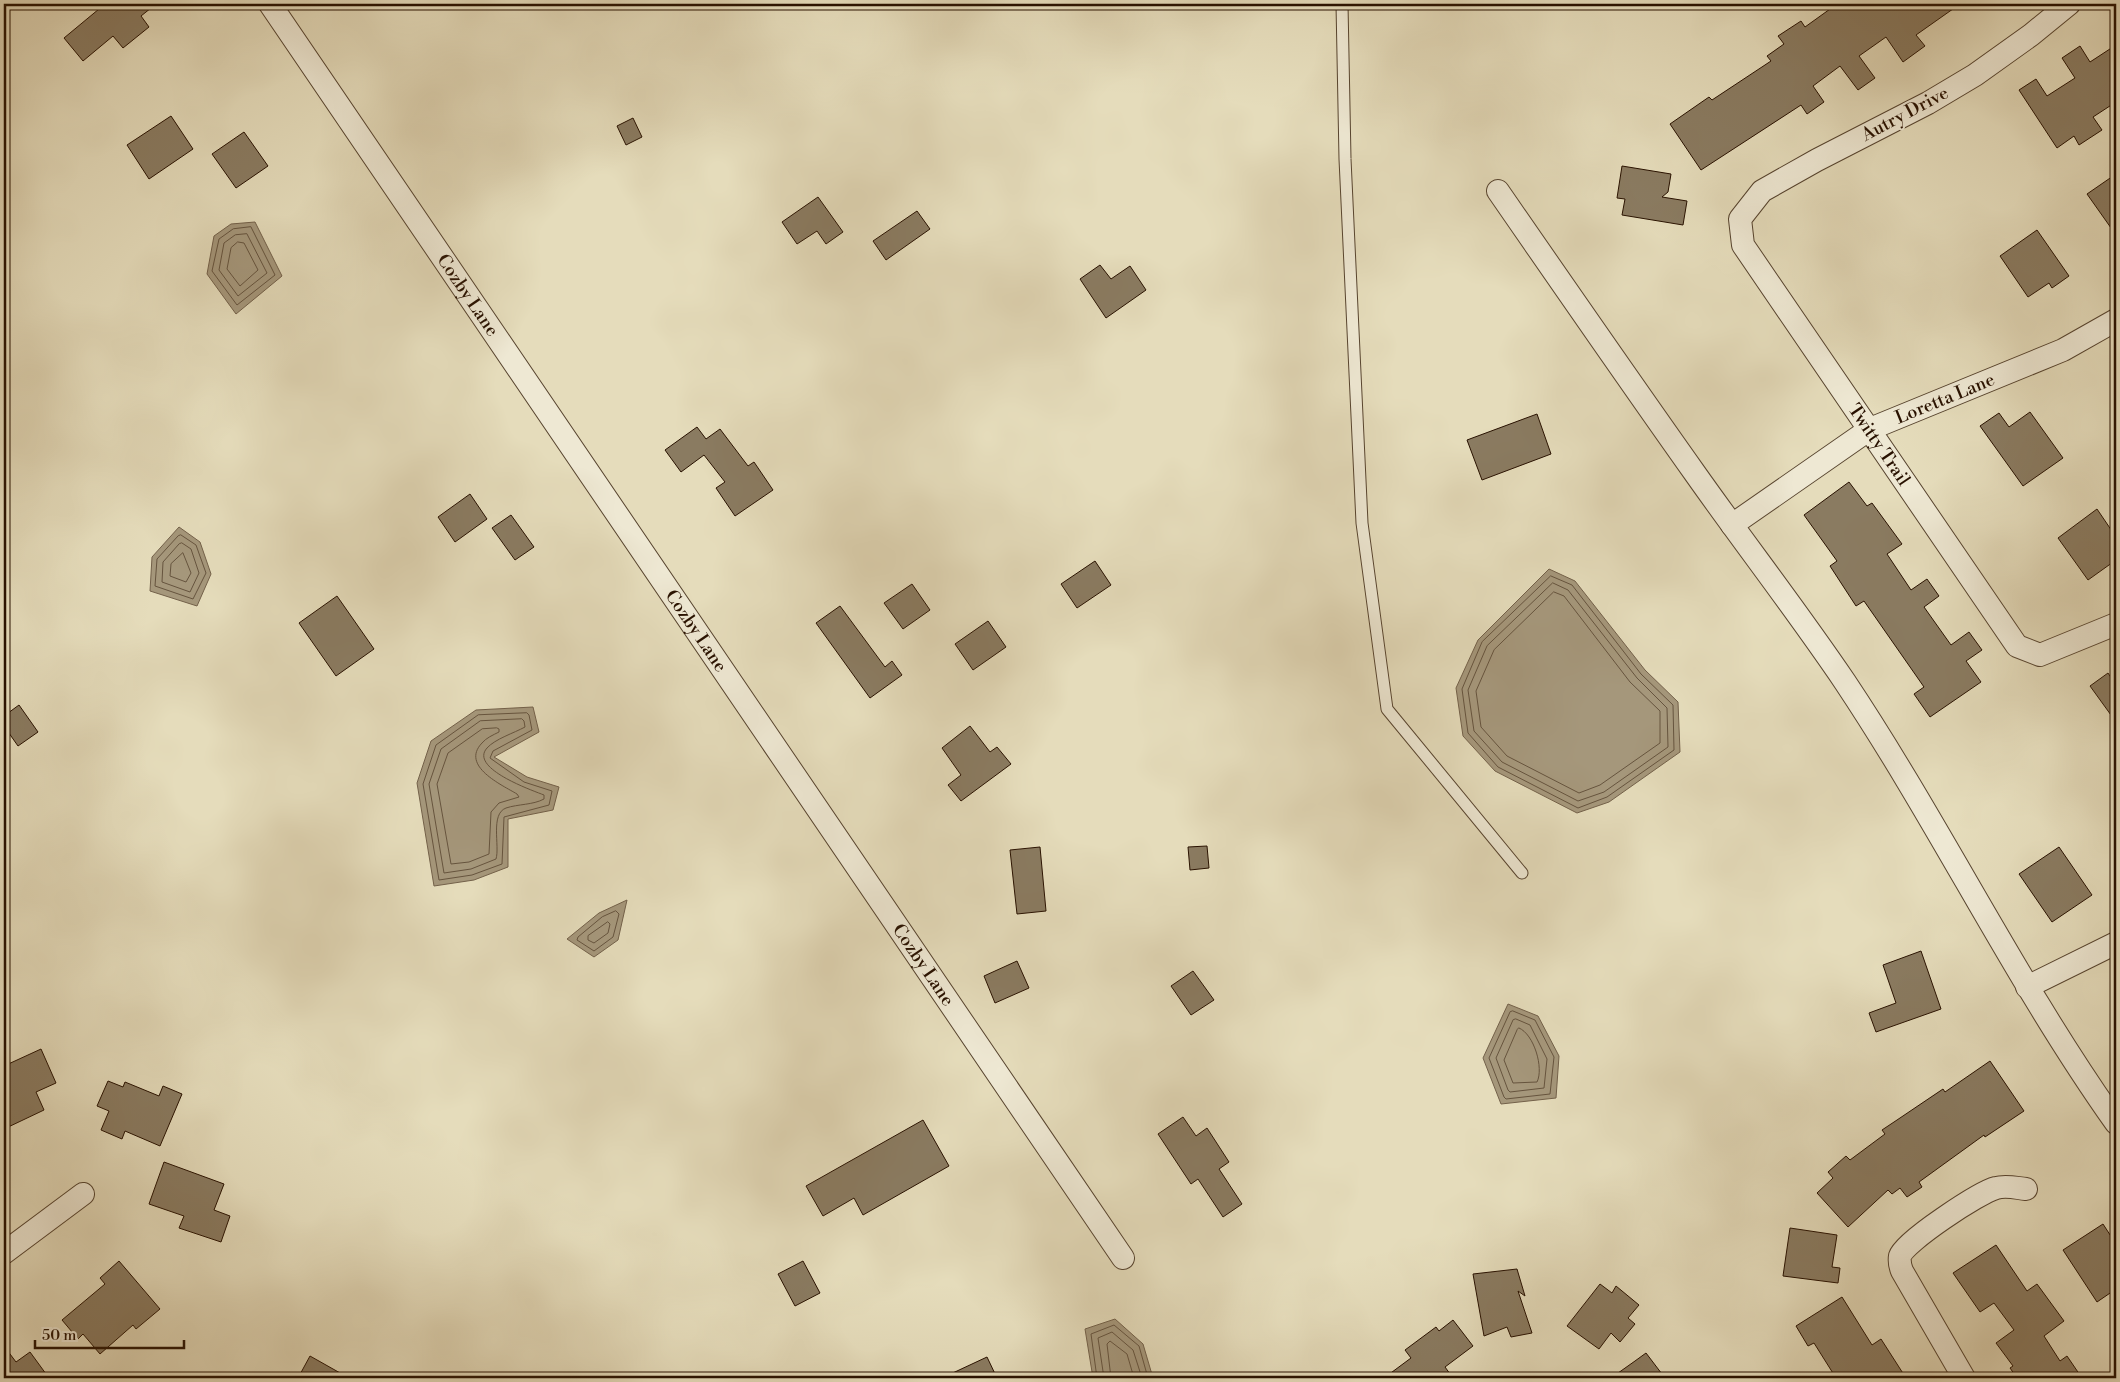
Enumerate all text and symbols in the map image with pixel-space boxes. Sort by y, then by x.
street label: Autry Drive [1857,81,1953,147]
street label: Cozby Lane [432,250,504,341]
street label: Loretta Lane [1892,368,1998,429]
street label: Twitty Trail [1843,399,1916,491]
street label: Cozby Lane [660,585,732,676]
street label: Cozby Lane [887,919,960,1010]
scale bar [35,1317,184,1349]
text: 50 m [42,1326,76,1345]

